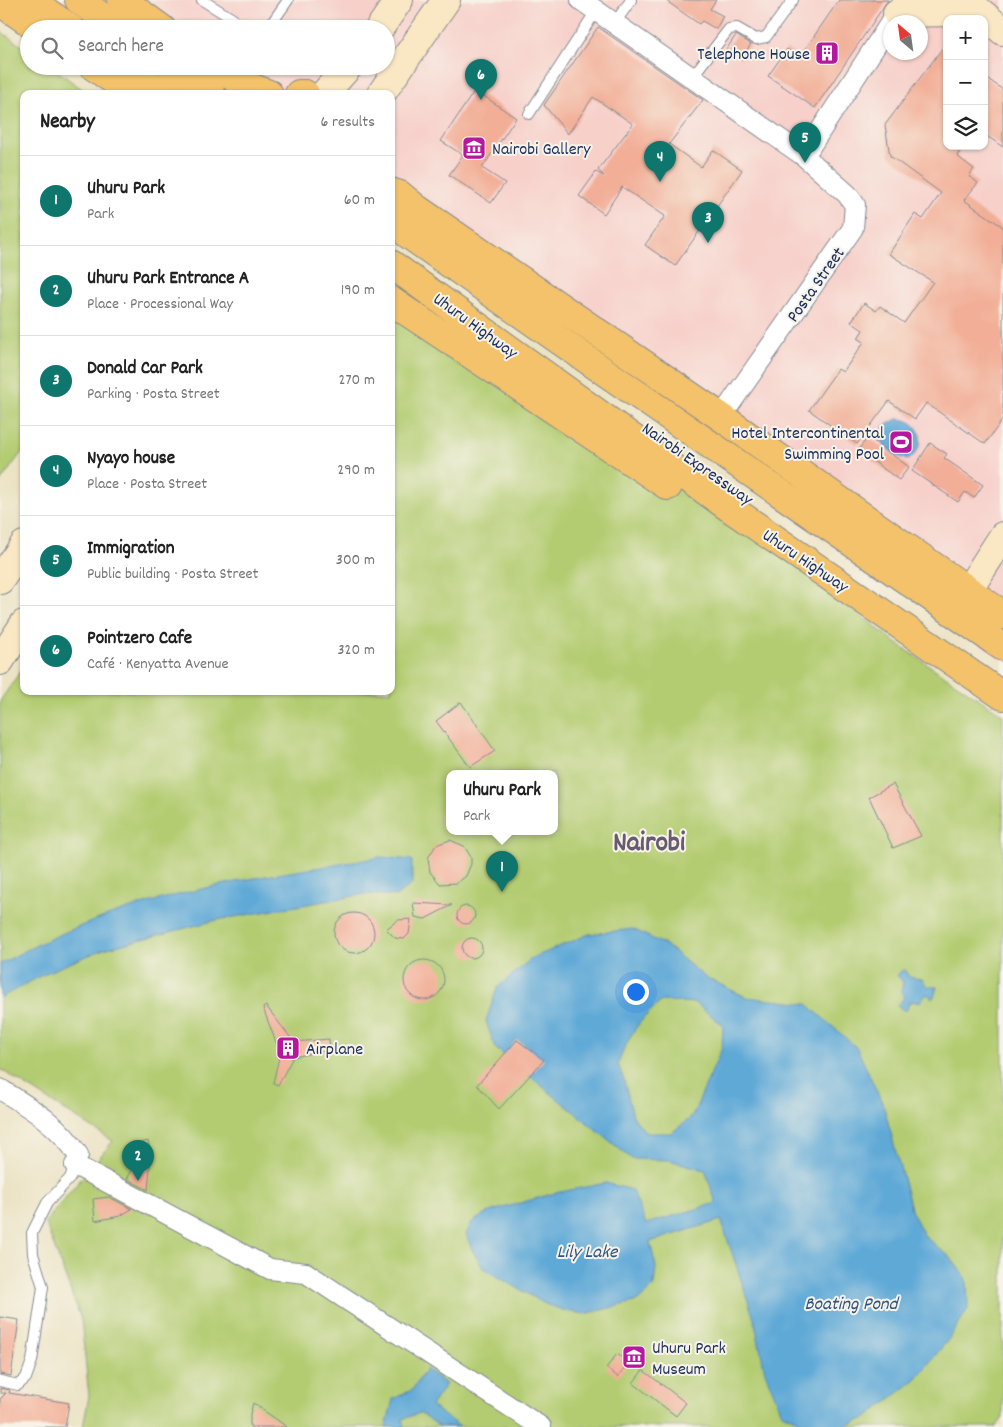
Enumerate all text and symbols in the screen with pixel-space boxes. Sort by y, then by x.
north arrow [883,15,928,60]
map controls [943,15,988,150]
button: + [943,15,988,60]
search box [20,20,395,75]
icon: search [38,34,66,62]
text: Search here [78,34,164,61]
building icon: Telephone House [814,40,840,66]
place label: Telephone House [697,43,810,68]
pin: 6 [465,59,497,100]
button: − [943,60,988,105]
button: layers [943,105,988,150]
text: Nearby [40,108,95,138]
text: 6 results [320,111,375,134]
pin: 5 [789,122,821,163]
museum icon: Nairobi Gallery [461,135,487,161]
place label: Nairobi Gallery [492,138,591,163]
pin: 4 [644,141,676,182]
text: Uhuru Park [87,176,165,203]
text: 1 [54,189,58,212]
text: 60 m [344,189,375,212]
pin: 3 [692,202,724,243]
text: Park [87,203,114,226]
street label: Posta Street [782,242,852,328]
text: Uhuru Park Entrance A [87,266,249,293]
text: 2 [53,279,60,302]
text: 190 m [341,279,375,302]
street label: Uhuru Highway [427,288,523,367]
text: Place · Processional Way [87,293,233,316]
text: Donald Car Park [87,356,203,383]
text: 3 [52,369,60,392]
text: 270 m [339,369,375,392]
text: Parking · Posta Street [87,383,220,406]
street label: Nairobi Expressway [636,417,758,513]
place label: Hotel Intercontinental Swimming Pool [731,422,885,468]
sports icon: Hotel Intercontinental Swimming Pool [888,429,914,455]
text: Nyayo house [87,446,175,473]
text: 4 [53,459,59,482]
text: 290 m [337,459,375,482]
text: Place · Posta Street [87,473,207,496]
street label: Uhuru Highway [756,524,853,601]
text: Immigration [87,536,174,563]
text: 5 [52,549,60,572]
text: 300 m [336,549,375,572]
text: Public building · Posta Street [87,563,258,586]
text: Pointzero Cafe [87,626,192,653]
text: 6 [52,639,60,662]
text: 320 m [338,639,375,662]
text: Café · Kenyatta Avenue [87,653,229,676]
popup [446,770,558,835]
text: Uhuru Park [463,778,541,805]
text: Park [463,805,490,828]
district label: Nairobi [613,825,685,865]
pin: 1 [486,851,518,892]
your location [623,979,649,1005]
building icon: Airplane [275,1035,301,1061]
place label: Airplane [306,1038,363,1063]
pin: 2 [122,1140,154,1181]
water label: Lily Lake [557,1240,619,1267]
water label: Boating Pond [804,1292,900,1319]
place label: Uhuru Park Museum [652,1337,726,1383]
museum icon: Uhuru Park Museum [621,1344,647,1370]

